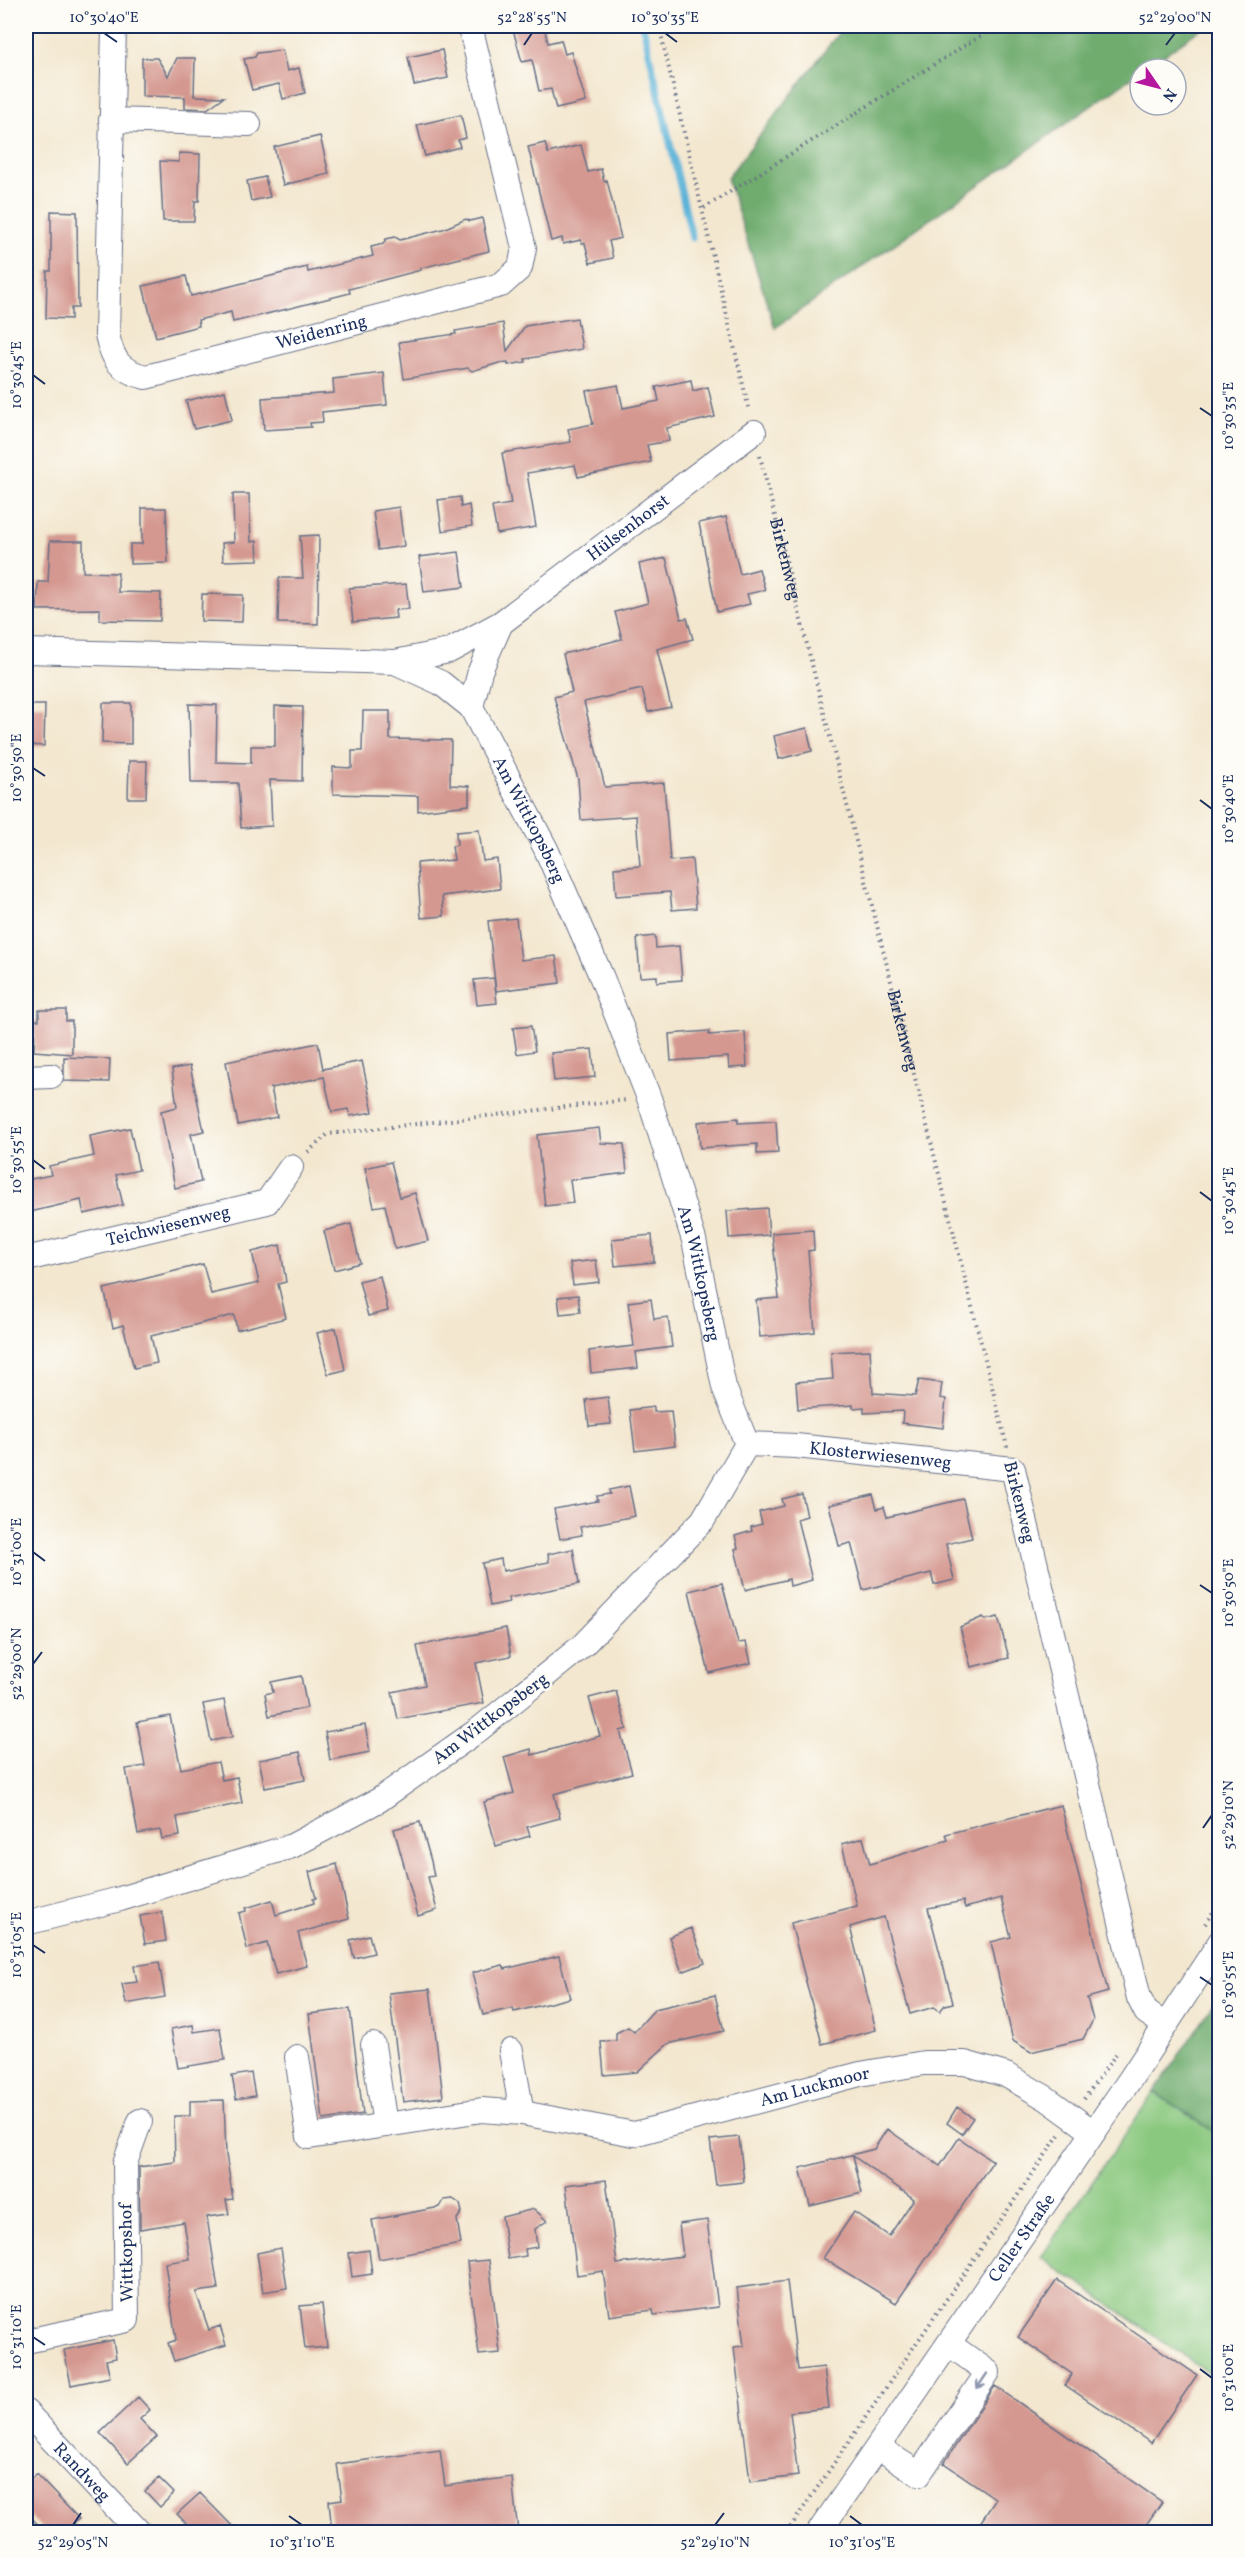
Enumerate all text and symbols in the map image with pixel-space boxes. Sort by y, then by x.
text: 10°30'40"E [69,8,139,29]
text: 52°28'55"N [497,8,567,29]
text: 10°30'35"E [631,8,699,29]
text: 52°29'00"N [1139,8,1211,29]
north arrow [1128,57,1188,117]
text: N [1156,83,1181,106]
street label: Weidenring [273,309,370,357]
text: 10°30'45"E [7,341,28,409]
text: 10°30'35"E [1219,382,1240,450]
street label: Hülsenhorst [582,489,675,568]
street label: Birkenweg [762,516,806,603]
text: 10°30'50"E [7,733,28,803]
street label: Am Wittkopsberg [485,752,570,888]
text: 10°30'40"E [1219,774,1240,844]
street label: Birkenweg [879,987,924,1074]
text: 10°30'55"E [7,1126,28,1194]
text: 10°30'45"E [1219,1167,1240,1235]
street label: Teichwiesenweg [104,1200,233,1254]
street label: Am Wittkopsberg [670,1202,725,1344]
street label: Klosterwiesenweg [808,1436,953,1476]
street label: Birkenweg [996,1459,1041,1546]
text: 10°31'00"E [7,1518,28,1586]
text: 10°30'50"E [1219,1558,1240,1628]
text: 52°29'00"N [7,1628,28,1700]
street label: Am Wittkopsberg [428,1667,554,1771]
text: 52°29'10"N [1219,1780,1240,1850]
text: 10°31'05"E [7,1912,28,1978]
text: 10°30'55"E [1219,1951,1240,2019]
street label: Am Luckmoor [757,2061,872,2114]
street label: Celler Straße [983,2189,1062,2288]
street label: Wittkopshof [114,2201,141,2303]
text: 10°31'10"E [7,2304,28,2370]
text: 10°31'00"E [1219,2344,1240,2412]
one-way arrow [976,2372,988,2389]
street label: Randweg [47,2437,115,2508]
text: 52°29'05"N [38,2533,108,2554]
text: 10°31'10"E [269,2533,335,2554]
text: 52°29'10"N [680,2533,750,2554]
text: 10°31'05"E [829,2533,895,2554]

